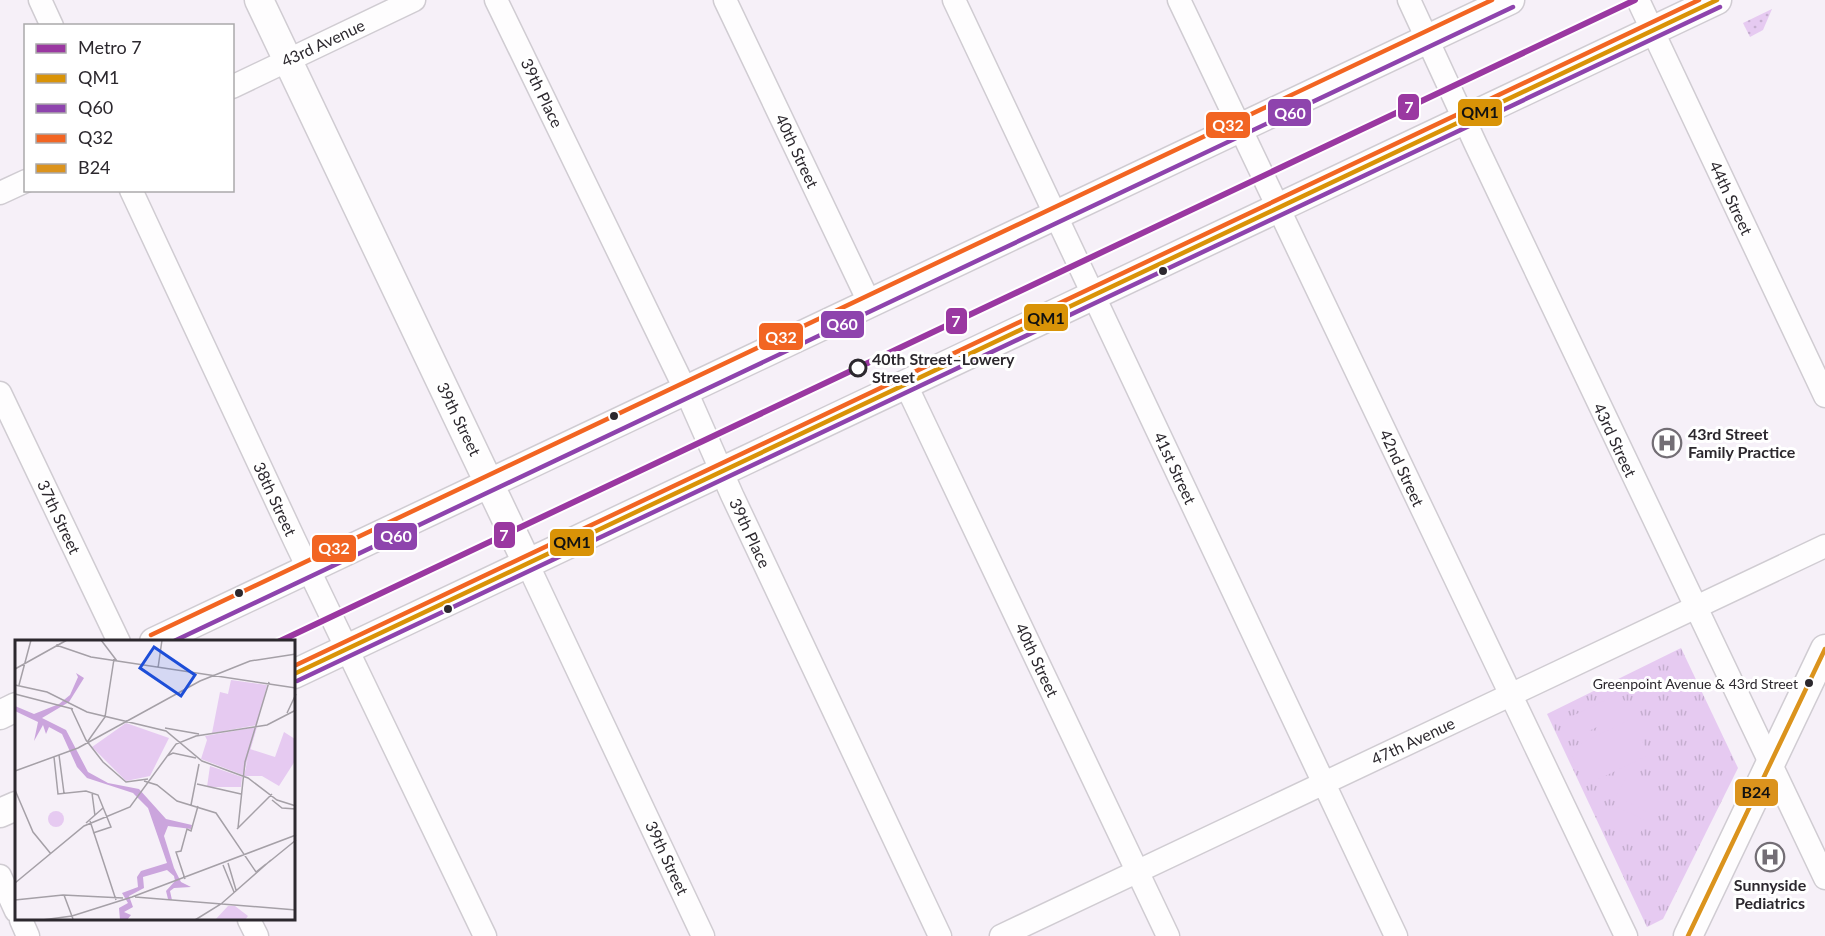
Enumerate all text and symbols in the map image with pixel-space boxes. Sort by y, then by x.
street label: 43rd Avenue [278,15,367,70]
legend [24,24,234,192]
text: Metro 7 [78,36,142,58]
street label: 39th Place [518,55,567,130]
text: QM1 [78,66,120,88]
line badge: 7 [1397,93,1420,121]
text: Q60 [78,96,113,118]
text: 7 [1404,97,1414,116]
line badge: Q60 [1267,98,1312,127]
line badge: QM1 [1457,98,1503,127]
text: QM1 [1461,102,1499,121]
text: Q60 [1274,103,1306,122]
street label: 40th Street [772,111,823,191]
line badge: Q32 [1205,111,1251,139]
text: Q32 [1212,115,1244,134]
text: Q32 [78,126,113,148]
text: B24 [78,156,111,178]
street label: 44th Street [1706,158,1757,238]
unlabelled marker [1157,265,1169,277]
line badge: QM1 [1023,303,1069,332]
line badge: 7 [945,307,968,335]
text: QM1 [1027,308,1065,327]
line badge: Q60 [820,310,865,339]
text: 7 [951,311,961,330]
text: Q60 [826,314,858,333]
line badge: Q32 [758,322,804,351]
text: Q32 [765,327,797,346]
place label: 40th Street–Lowery Street [872,349,1015,386]
marker: 40th Street–Lowery Street [849,359,867,377]
street label: 39th Street [433,379,486,459]
street label: 43rd Street [1590,400,1641,480]
unlabelled marker [608,410,620,422]
place label: 43rd Street Family Practice [1688,424,1796,461]
street label: 42nd Street [1376,426,1429,510]
hospital icon: 43rd Street Family Practice [1651,427,1683,459]
street label: 41st Street [1150,429,1201,507]
street label: 38th Street [250,459,301,539]
street label: 37th Street [34,477,85,557]
street label: 39th Place [726,495,775,571]
line badge: 7 [493,521,516,549]
line badge: Q60 [373,522,418,551]
text: 7 [499,525,509,544]
text: Q60 [380,526,412,545]
line badge: QM1 [549,528,595,557]
text: QM1 [553,532,591,551]
line badge: Q32 [311,534,357,563]
text: Q32 [318,538,350,557]
unlabelled marker [233,587,245,599]
unlabelled marker [442,603,454,615]
street label: 40th Street [1012,620,1063,700]
inset map [15,640,296,921]
place label: Greenpoint Avenue & 43rd Street [1593,675,1798,692]
marker: Greenpoint Avenue & 43rd Street [1803,677,1815,689]
street label: 47th Avenue [1368,713,1457,768]
line badge: B24 [1734,778,1779,807]
text: B24 [1741,782,1771,801]
street label: 39th Street [642,818,693,898]
hospital icon: Sunnyside Pediatrics [1754,841,1786,873]
place label: Sunnyside Pediatrics [1734,875,1807,912]

